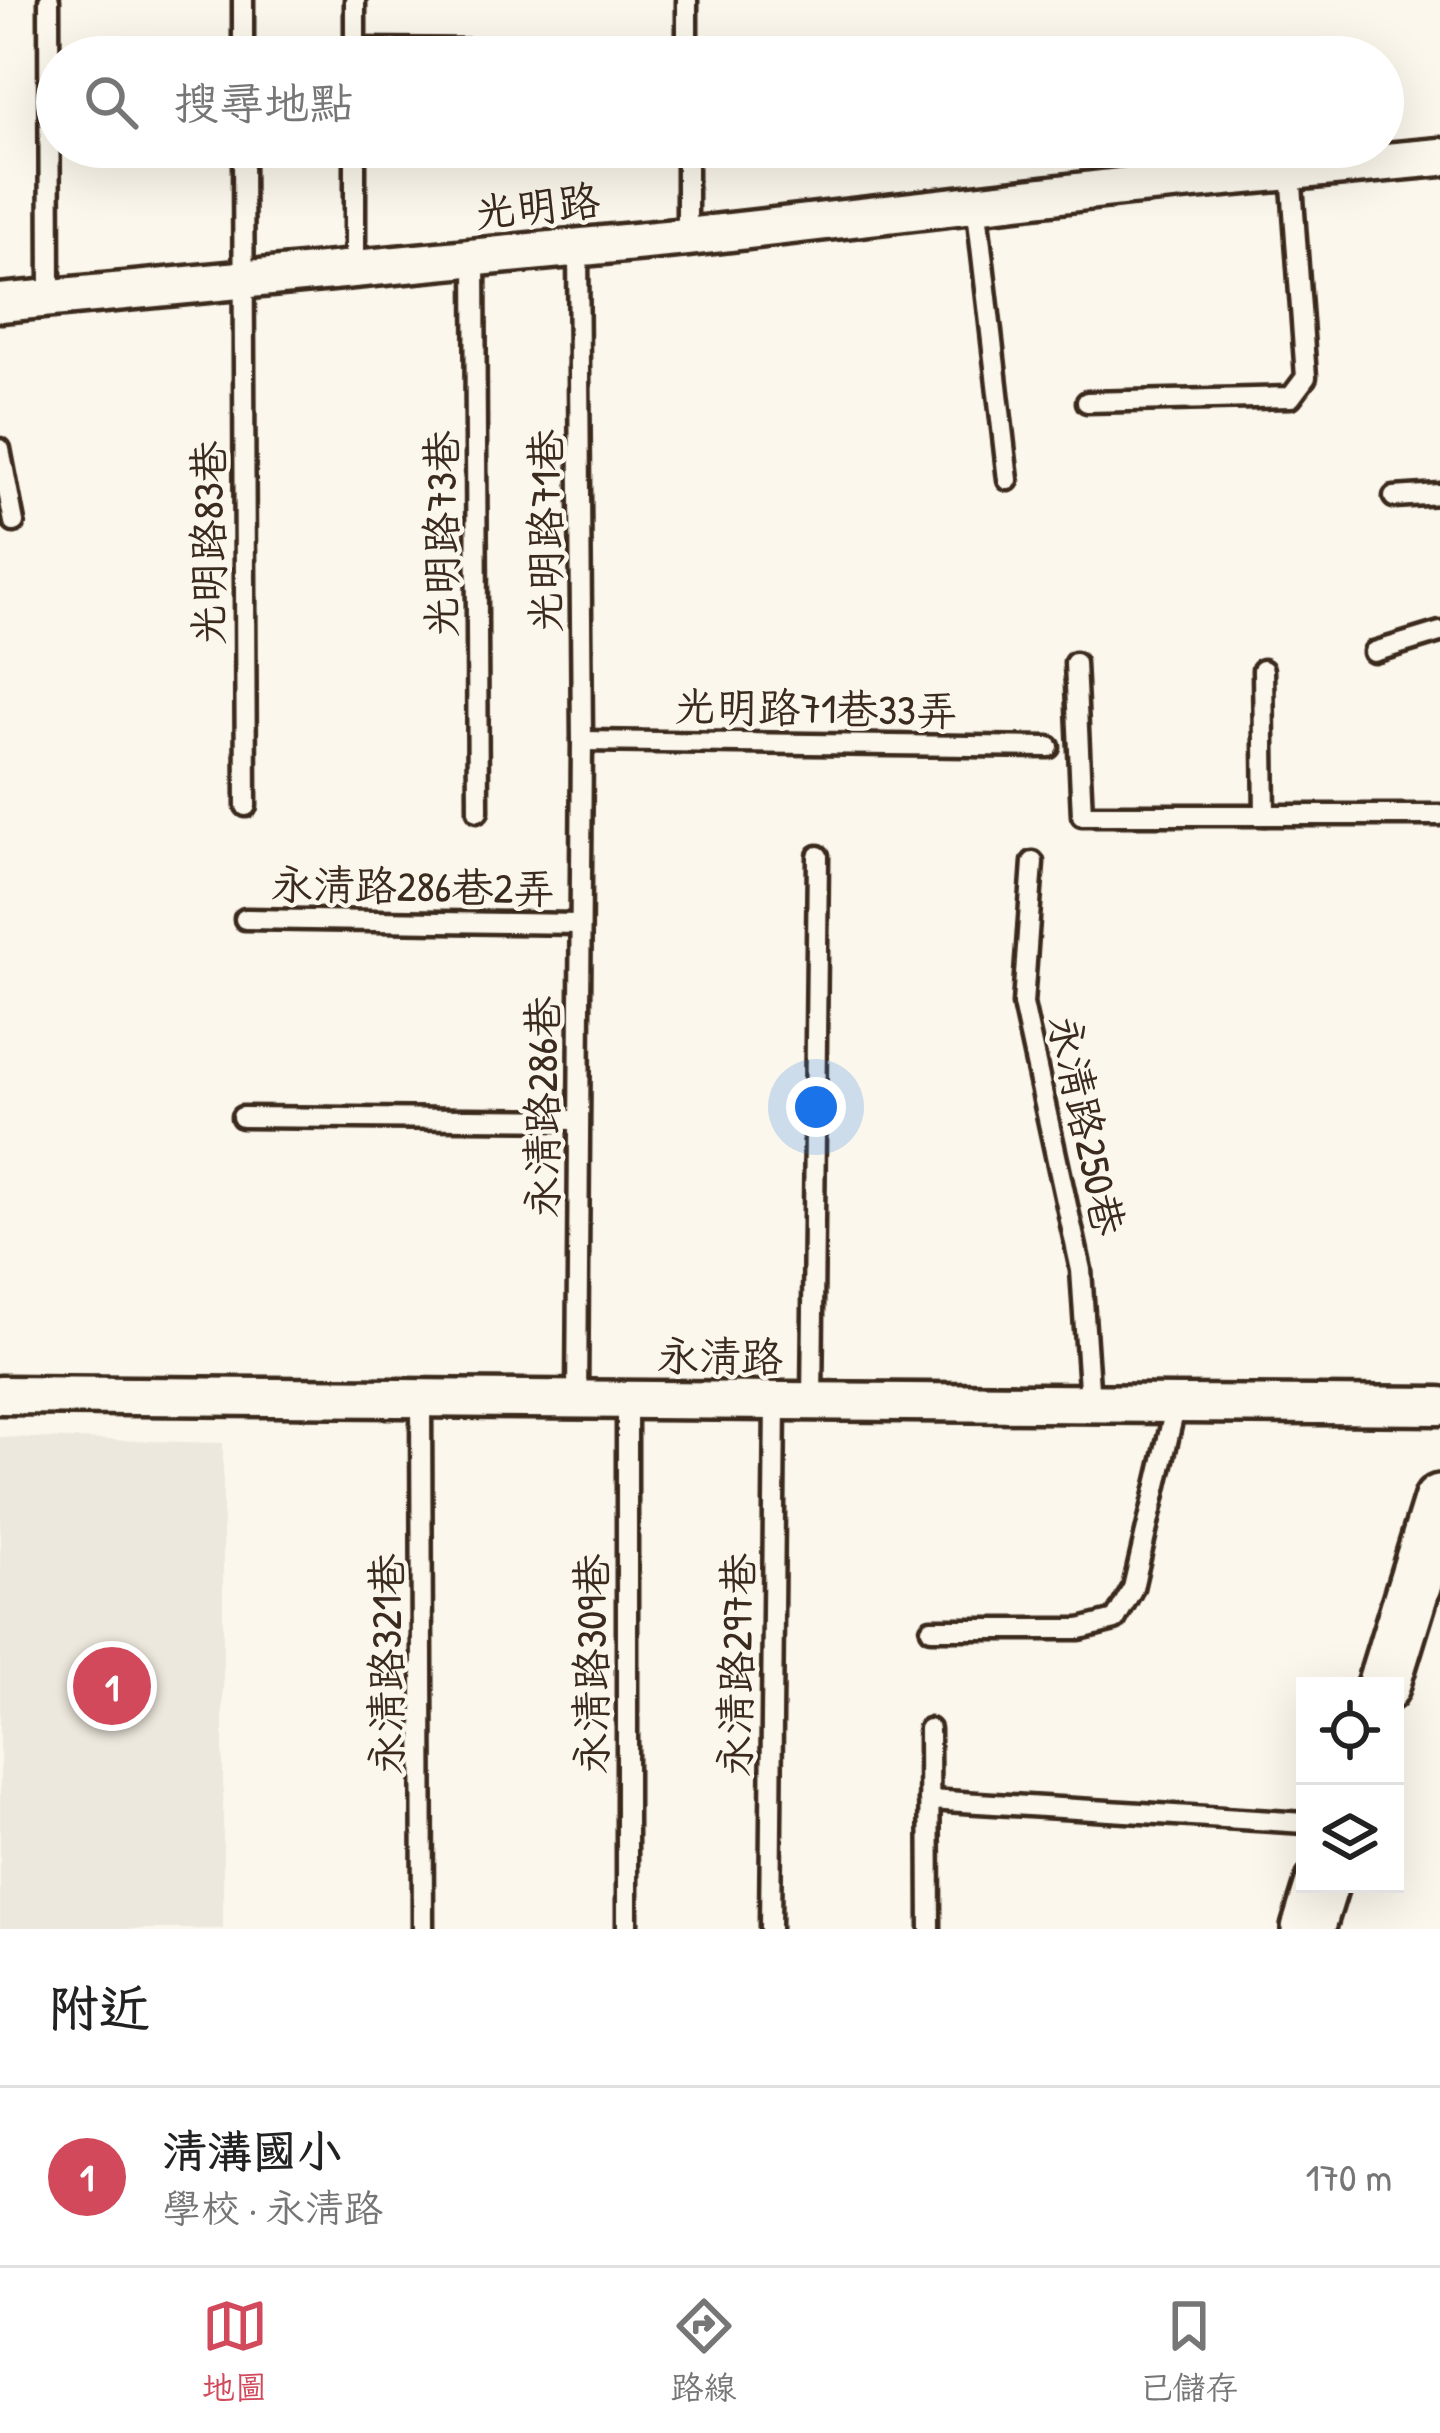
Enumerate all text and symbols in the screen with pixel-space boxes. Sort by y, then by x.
search box [36,36,1404,168]
icon: search [78,69,144,135]
text: 搜尋地點 [174,72,354,133]
street label: 光明路 [471,171,603,240]
street label: 光明路71巷 [516,429,573,633]
street label: 光明路73巷 [412,430,469,638]
street label: 光明路83巷 [179,440,236,646]
street label: 光明路71巷33弄 [674,677,958,738]
street label: 永清路286巷2弄 [270,855,556,916]
street label: 永清路286巷 [513,996,570,1218]
street label: 永清路250巷 [1036,1009,1139,1240]
your location [786,1077,846,1137]
street label: 永清路 [657,1326,784,1385]
street label: 永清路321巷 [357,1553,414,1775]
street label: 永清路309巷 [562,1553,619,1775]
street label: 永清路297巷 [705,1553,766,1777]
pin: 1 [73,1641,151,1731]
map controls [1296,1677,1404,1893]
button: locate [1296,1677,1404,1785]
button: layers [1296,1785,1404,1893]
text: 附近 [48,1973,150,2042]
text: 清溝國小 [162,2120,342,2181]
text: 1 [80,2150,94,2203]
text: 170 m [1306,2150,1392,2203]
text: 學校 · 永清路 [162,2181,383,2234]
tab: 地圖 [202,2293,268,2409]
tab: 路線 [671,2293,737,2409]
tab: 已儲存 [1140,2293,1239,2409]

